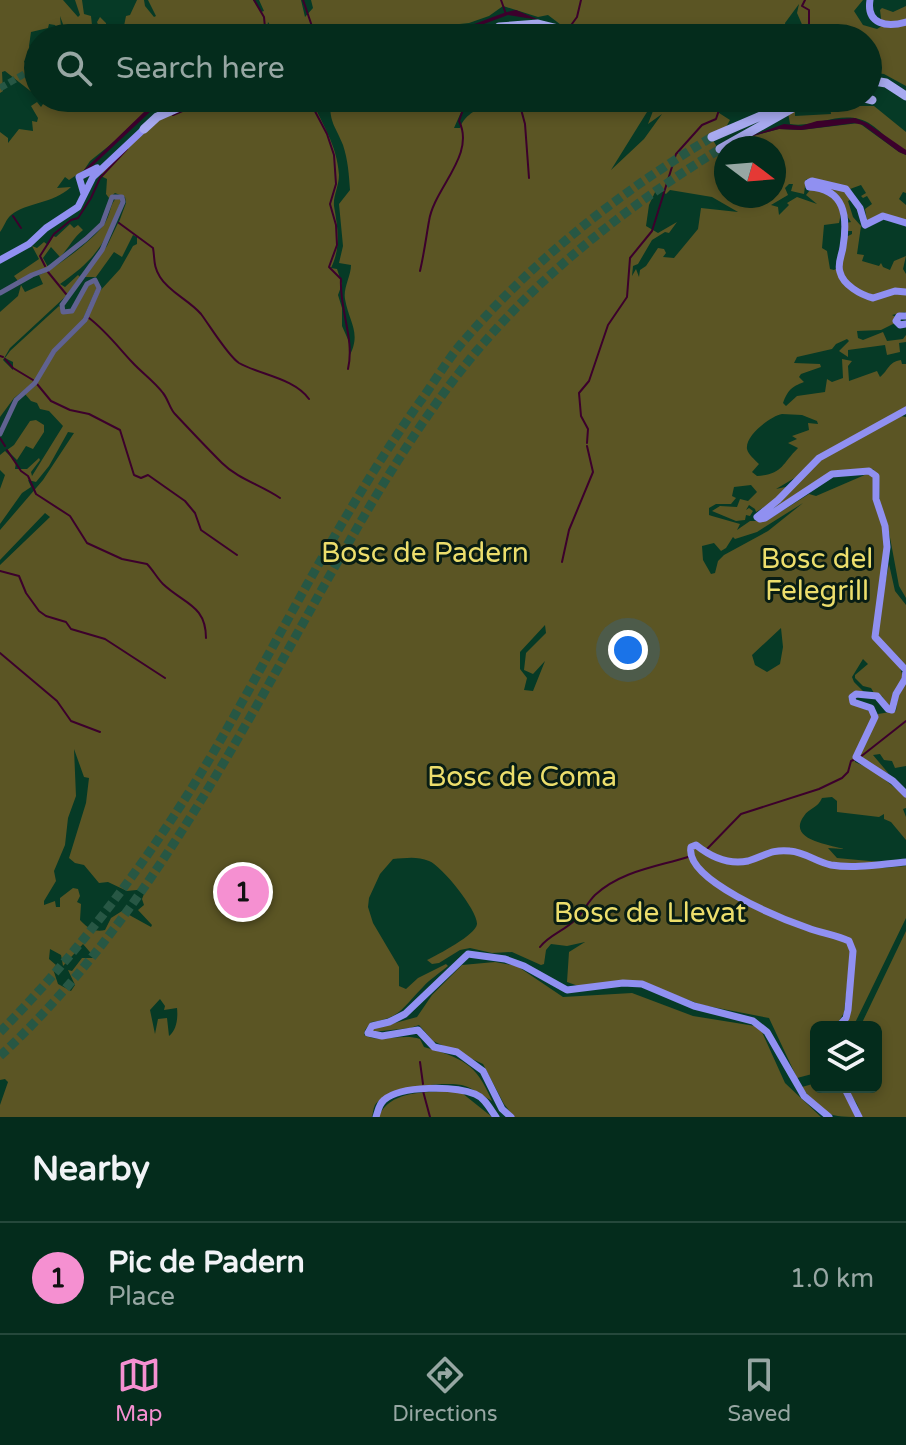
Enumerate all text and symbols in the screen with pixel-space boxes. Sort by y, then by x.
search box [24,24,882,112]
icon: search [52,46,96,90]
text: Search here [116,50,285,87]
north arrow [714,136,786,208]
park label: Bosc de Padern [321,536,529,570]
park label: Bosc del Felegrill [761,542,873,608]
your location [608,630,648,670]
park label: Bosc de Coma [427,760,617,794]
pin: 1 [217,862,269,922]
park label: Bosc de Llevat [554,896,746,930]
map controls [810,1021,882,1093]
button: layers [810,1021,882,1093]
text: Nearby [32,1149,150,1190]
text: Pic de Padern [108,1244,305,1281]
text: 1 [50,1263,66,1294]
text: 1.0 km [790,1263,874,1294]
text: Place [108,1281,175,1312]
tab: Map [115,1353,162,1427]
tab: Directions [392,1353,498,1427]
tab: Saved [727,1353,791,1427]

